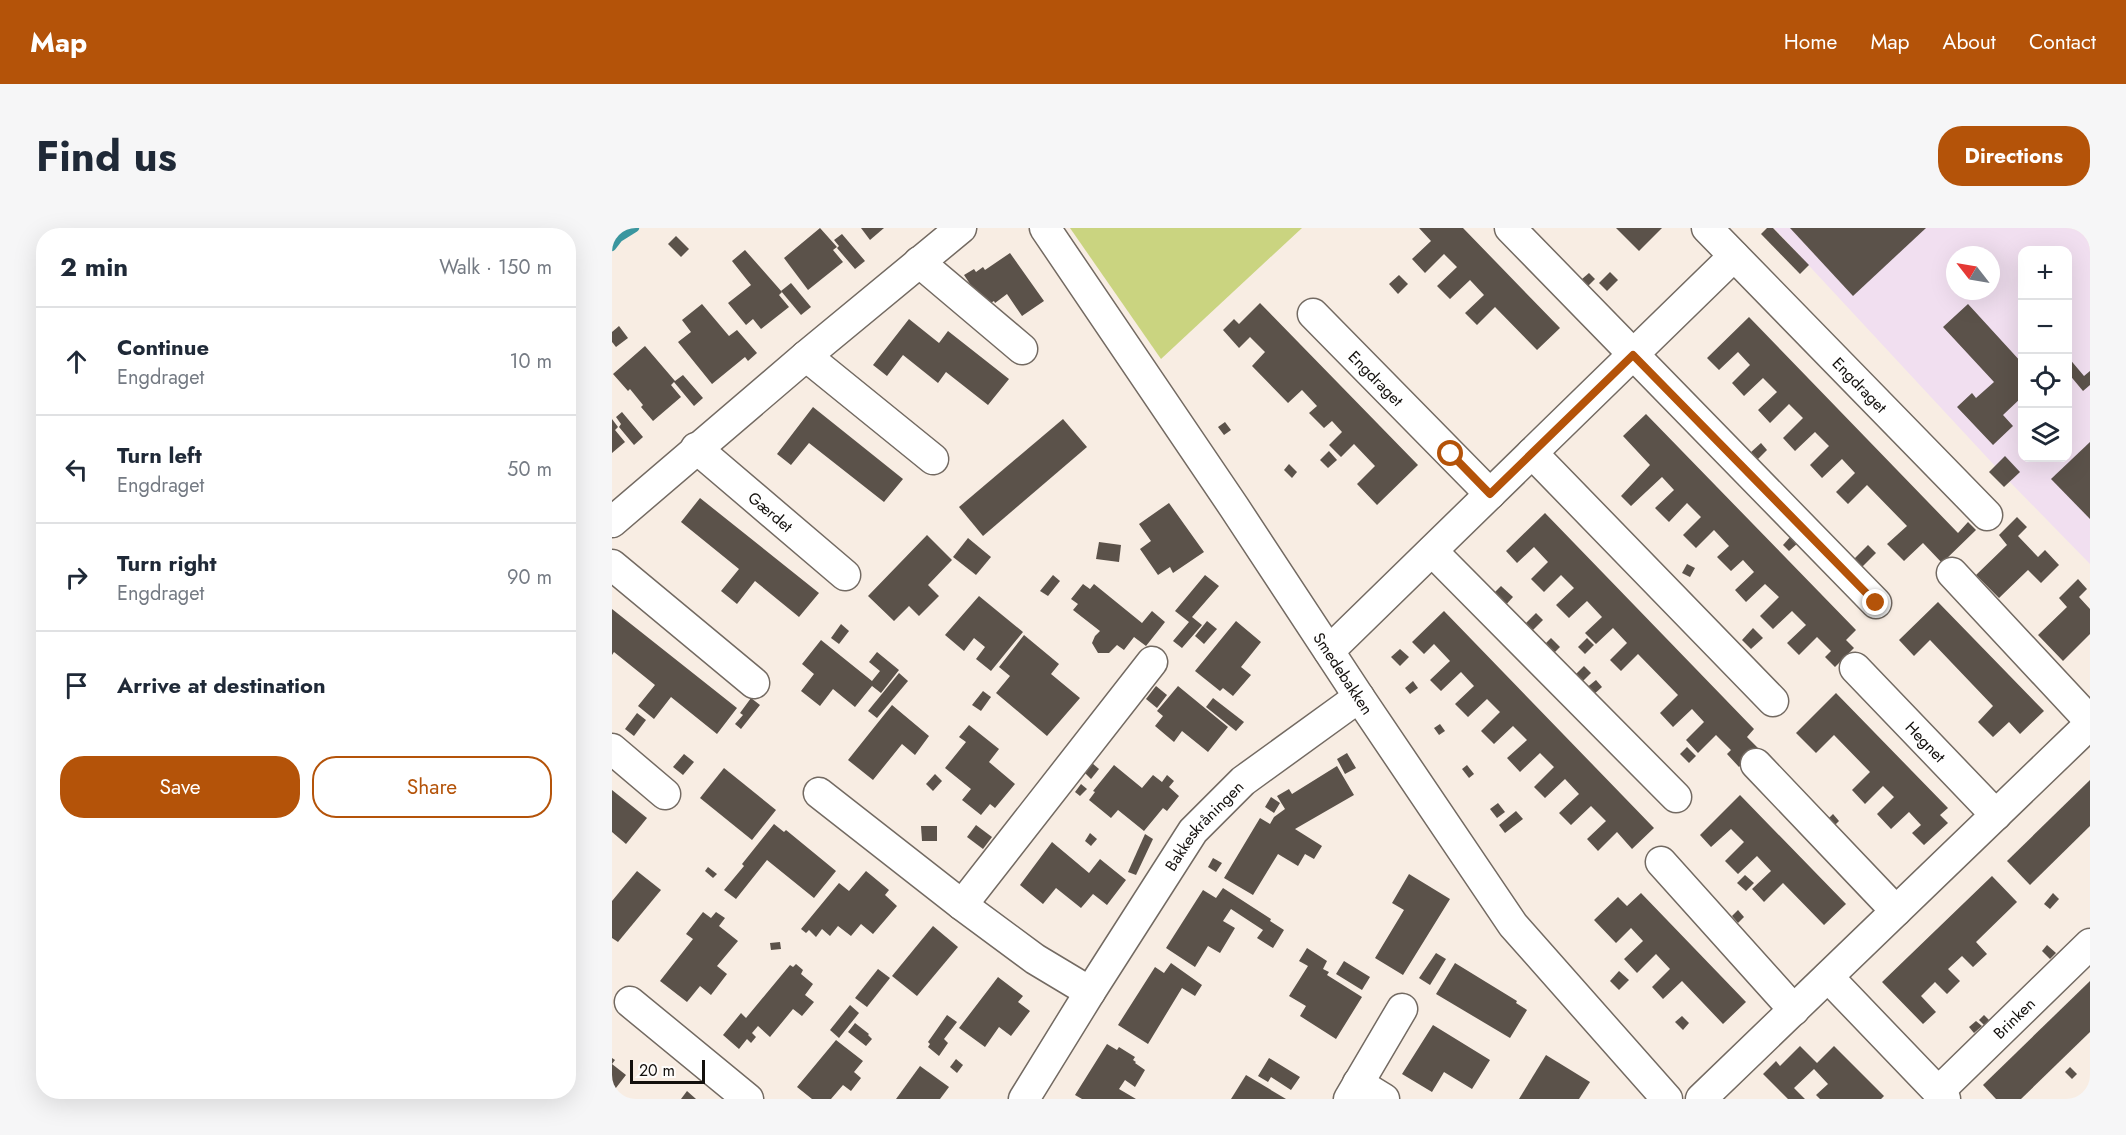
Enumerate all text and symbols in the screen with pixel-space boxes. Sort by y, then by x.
text: Map [30,22,87,63]
text: Home [1784,27,1837,57]
text: Map [1870,27,1910,57]
text: About [1943,27,1996,57]
text: Contact [2029,27,2096,57]
text: Find us [36,126,177,187]
button: Directions [1938,126,2090,186]
north arrow [1946,246,2000,300]
map controls [2018,246,2072,462]
button: + [2018,246,2072,300]
text: 2 min [60,248,128,286]
text: Walk · 150 m [439,253,552,282]
button: − [2018,300,2072,354]
text: Continue [117,331,209,363]
icon: ahead [60,345,93,378]
street label: Engdraget [1343,345,1409,411]
text: 10 m [509,347,552,376]
street label: Engdraget [1827,352,1893,418]
button: locate [2018,354,2072,408]
text: Engdraget [117,363,204,392]
button: layers [2018,408,2072,462]
text: Turn left [117,439,202,471]
route start [1437,440,1463,466]
icon: left [60,453,93,486]
text: 50 m [507,455,552,484]
text: Engdraget [117,471,204,500]
street label: Gærdet [743,486,798,537]
text: Turn right [117,547,217,579]
icon: right [60,561,93,594]
text: 90 m [507,563,552,592]
text: Engdraget [117,579,204,608]
route end [1862,589,1888,615]
street label: Smedebakken [1308,628,1379,719]
icon: arrive [60,669,93,702]
text: Arrive at destination [117,669,326,701]
street label: Hegnet [1900,716,1951,767]
button: Save [60,756,300,818]
button: Share [312,756,552,818]
street label: Bakkeskråningen [1159,775,1249,875]
street label: Brinken [1988,992,2040,1044]
scale bar [630,1057,705,1084]
text: 20 m [639,1059,675,1082]

